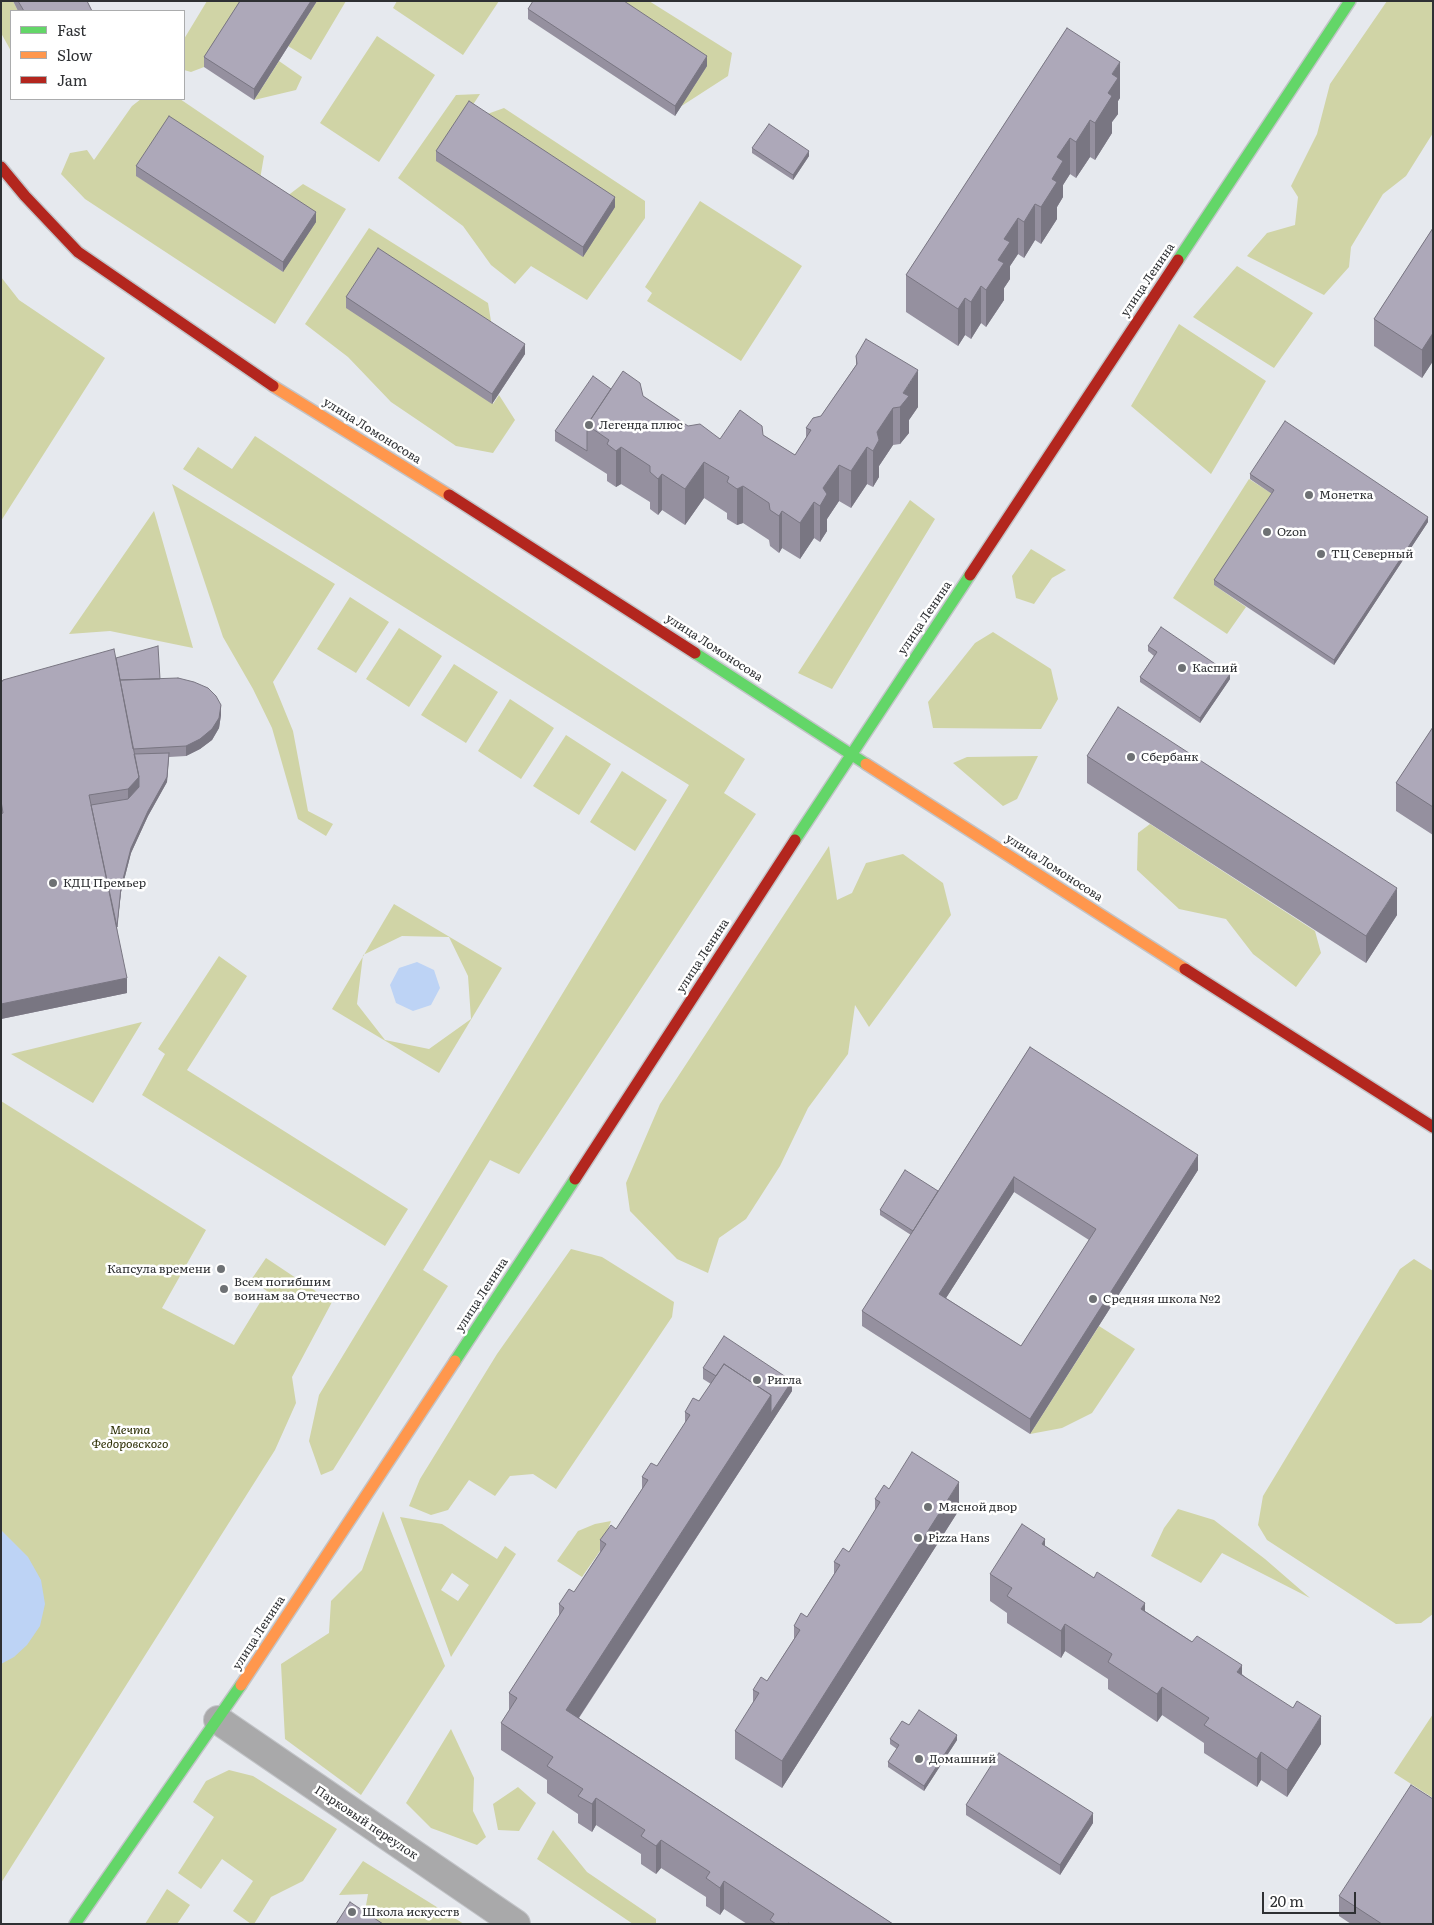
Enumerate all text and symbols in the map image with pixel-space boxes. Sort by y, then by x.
legend [10,10,185,100]
text: Fast [57,18,86,41]
text: Slow [57,43,92,66]
text: Jam [57,68,87,91]
street label: улица Ленина [1118,241,1178,319]
street label: улица Ломоносова [320,395,424,467]
place label: Легенда плюс [599,418,683,432]
marker: Легенда плюс [583,419,595,431]
place label: Монетка [1319,488,1373,502]
marker: Монетка [1303,489,1315,501]
place label: Ozon [1277,525,1307,539]
marker: Ozon [1261,526,1273,538]
place label: ТЦ Северный [1331,547,1413,561]
marker: ТЦ Северный [1315,548,1327,560]
street label: улица Ленина [895,579,955,657]
street label: улица Ломоносова [663,611,765,685]
place label: Каспий [1192,661,1238,675]
marker: Каспий [1176,662,1188,674]
place label: Сбербанк [1141,750,1198,764]
marker: Сбербанк [1125,751,1137,763]
street label: улица Ломоносова [1003,831,1105,905]
place label: КДЦ Премьер [63,876,146,890]
marker: КДЦ Премьер [47,877,59,889]
street label: улица Ленина [674,916,732,996]
street label: улица Ленина [453,1255,511,1335]
place label: Капсула времени [107,1262,211,1276]
marker: Капсула времени [215,1263,227,1275]
place label: Всем погибшим воинам за Отечество [234,1275,360,1303]
marker: Всем погибшим воинам за Отечество [218,1283,230,1295]
place label: Средняя школа №2 [1103,1292,1220,1306]
marker: Средняя школа №2 [1087,1293,1099,1305]
place label: Ригла [767,1373,802,1387]
marker: Ригла [751,1374,763,1386]
park label: Мечта Федоровского [92,1423,168,1451]
place label: Мясной двор [938,1500,1017,1514]
marker: Мясной двор [922,1501,934,1513]
place label: Pizza Hans [928,1531,989,1545]
marker: Pizza Hans [912,1532,924,1544]
street label: улица Ленина [230,1593,288,1673]
place label: Домашний [929,1752,996,1766]
marker: Домашний [913,1753,925,1765]
street label: Парковый переулок [312,1783,420,1863]
scale bar [1264,1882,1358,1914]
text: 20 m [1270,1889,1304,1912]
place label: Школа искусств [362,1905,460,1919]
marker: Школа искусств [346,1906,358,1918]

